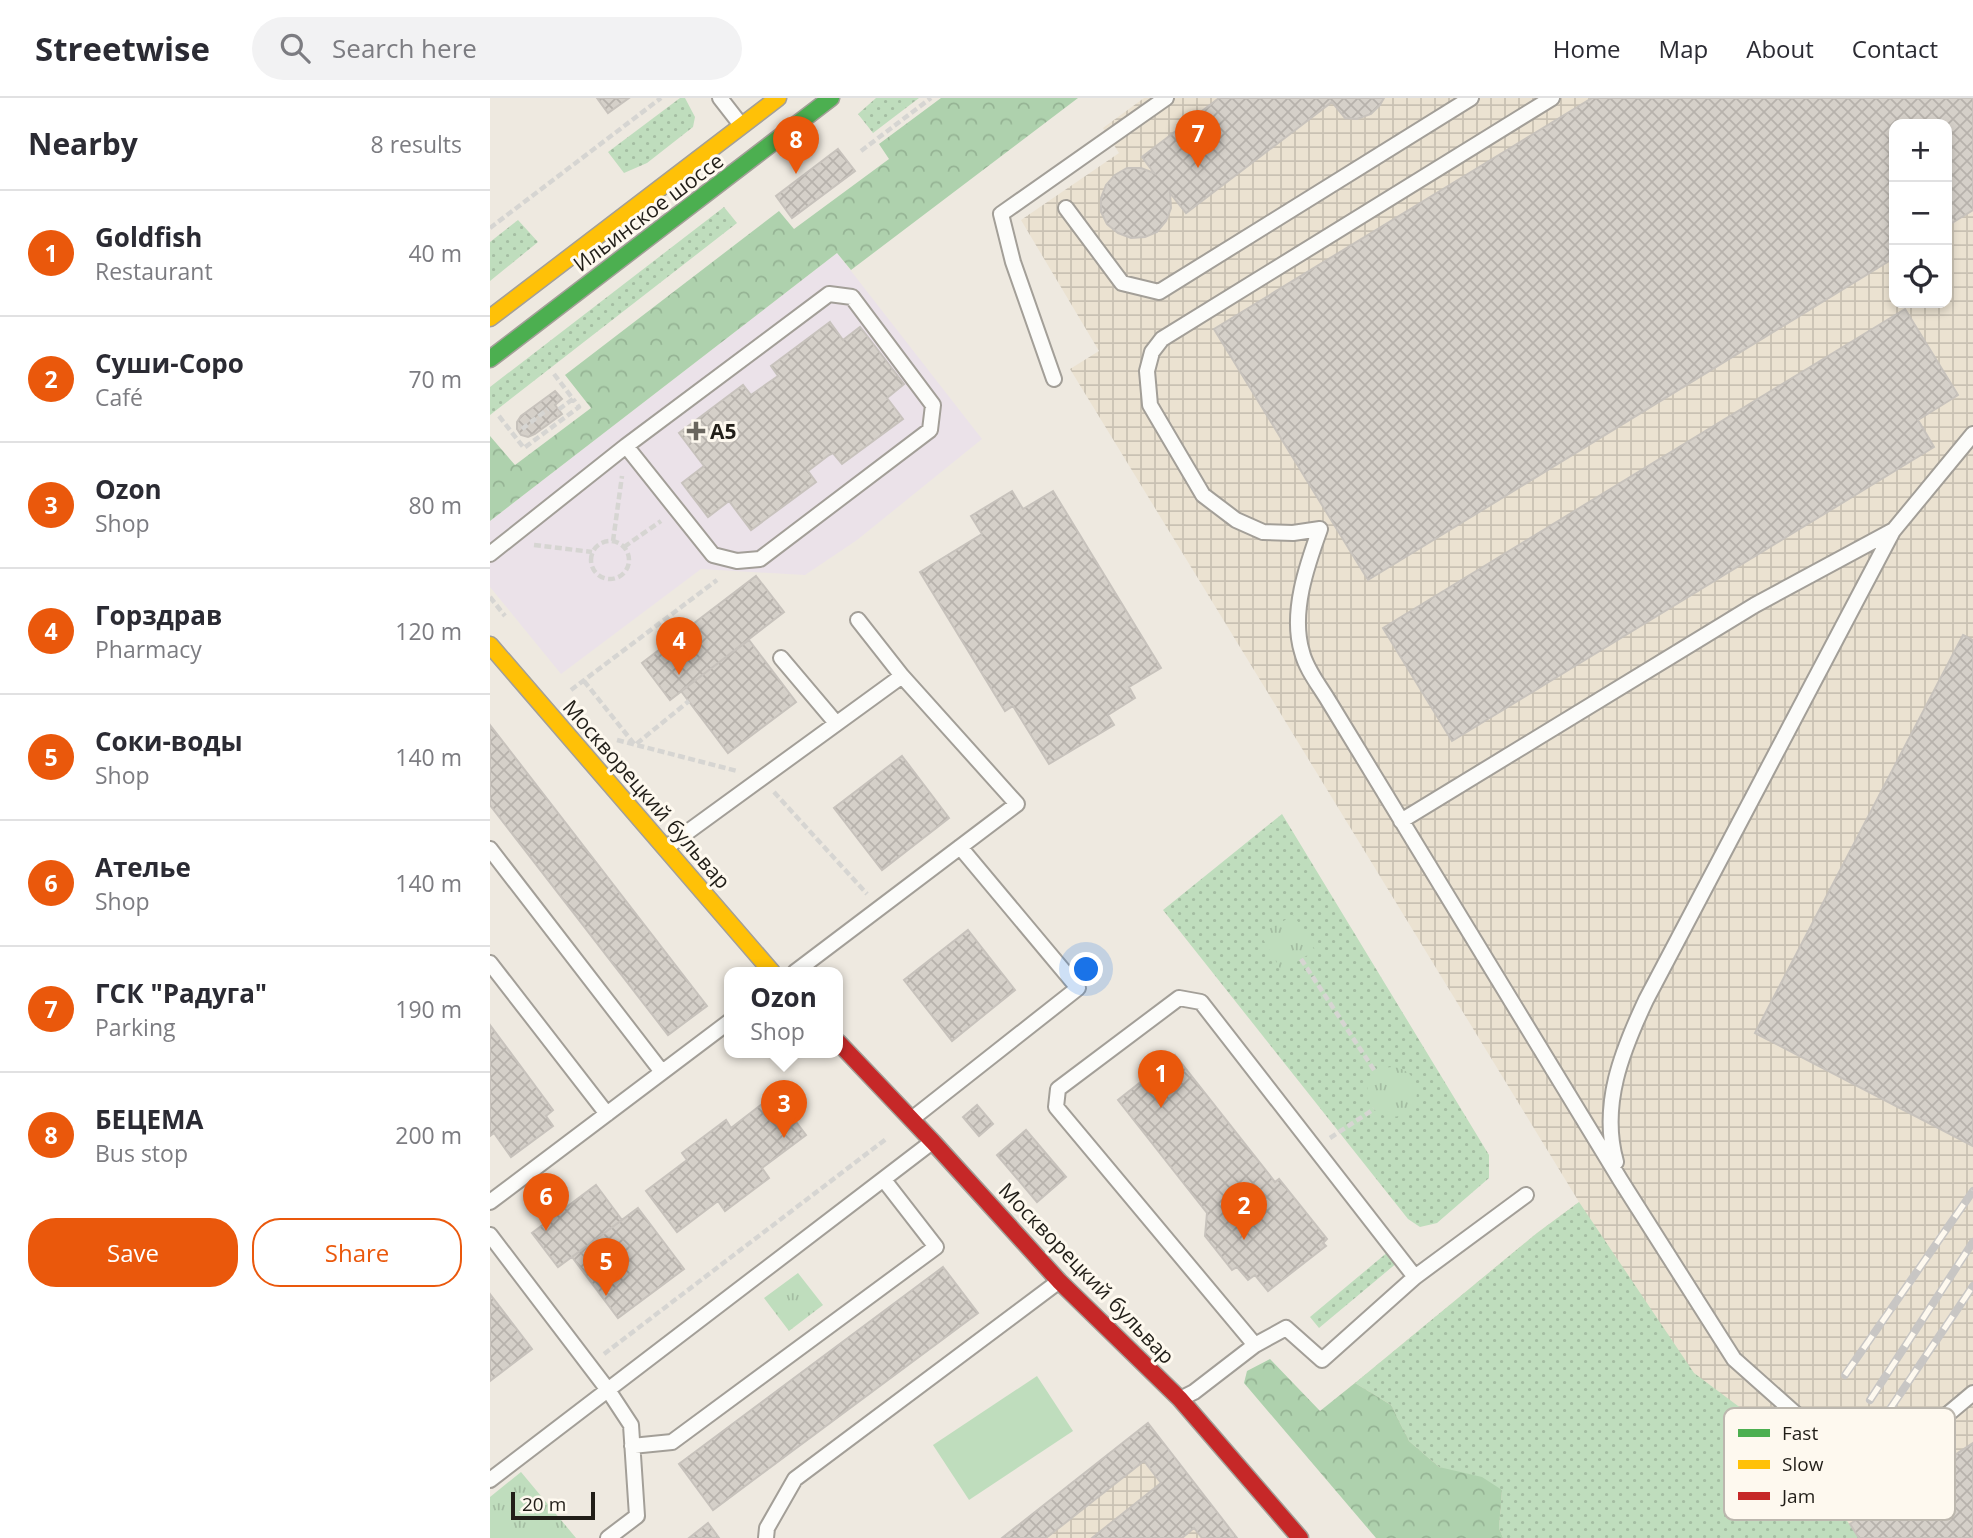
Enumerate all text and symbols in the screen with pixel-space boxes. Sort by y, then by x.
search box [252,17,742,80]
text: Streetwise [35,26,210,71]
icon: search [276,29,314,67]
text: Search here [332,30,477,66]
text: Home [1553,32,1621,65]
text: Map [1659,32,1708,65]
text: About [1746,32,1814,65]
text: Contact [1852,32,1938,65]
pin: 7 [1175,110,1221,168]
pin: 8 [773,116,819,174]
map controls [1889,119,1952,308]
button: + [1889,119,1952,182]
text: Nearby [28,123,138,164]
text: 8 results [371,128,462,160]
street label: Ильинское шоссе [567,146,729,278]
button: − [1889,182,1952,245]
text: Goldfish [95,219,202,255]
text: 1 [44,237,58,269]
text: 40 m [408,237,462,269]
button: locate [1889,245,1952,308]
text: Restaurant [95,255,213,287]
text: Суши-Соро [95,345,244,381]
text: 2 [44,363,58,395]
text: 70 m [408,363,462,395]
text: Café [95,381,143,413]
place label: А5 [710,417,737,445]
marker: А5 [688,423,704,439]
text: Ozon [95,471,162,507]
text: 3 [44,489,58,521]
text: 80 m [408,489,462,521]
text: Shop [95,507,150,539]
text: Горздрав [95,597,222,633]
text: 4 [44,615,58,647]
text: 120 m [395,615,462,647]
pin: 4 [656,617,702,675]
text: Pharmacy [95,633,202,665]
street label: Москворецкий бульвар [557,694,737,894]
text: Соки-воды [95,723,243,759]
text: 5 [44,741,58,773]
text: 140 m [395,741,462,773]
text: Shop [95,759,150,791]
text: Ателье [95,849,191,885]
text: 6 [44,867,58,899]
text: 140 m [395,867,462,899]
text: Shop [95,885,150,917]
your location [1069,952,1103,986]
popup [724,967,843,1058]
text: ГСК "Радуга" [95,975,267,1011]
text: Ozon [750,979,817,1015]
text: 7 [44,993,58,1025]
text: 190 m [395,993,462,1025]
text: Parking [95,1011,176,1043]
text: Shop [750,1015,805,1047]
pin: 1 [1138,1050,1184,1108]
pin: 3 [761,1080,807,1138]
text: БЕЦЕМА [95,1101,203,1137]
text: 8 [44,1119,58,1151]
text: 200 m [395,1119,462,1151]
text: Bus stop [95,1137,188,1169]
pin: 6 [523,1173,569,1231]
street label: Москворецкий бульвар [993,1176,1181,1370]
pin: 2 [1221,1182,1267,1240]
button: Save [28,1218,238,1287]
button: Share [252,1218,462,1287]
pin: 5 [583,1238,629,1296]
legend [1724,1408,1955,1520]
text: Fast [1782,1420,1818,1446]
text: Slow [1782,1451,1824,1477]
text: Jam [1780,1483,1815,1509]
scale bar [511,1489,595,1521]
text: 20 m [522,1491,566,1517]

